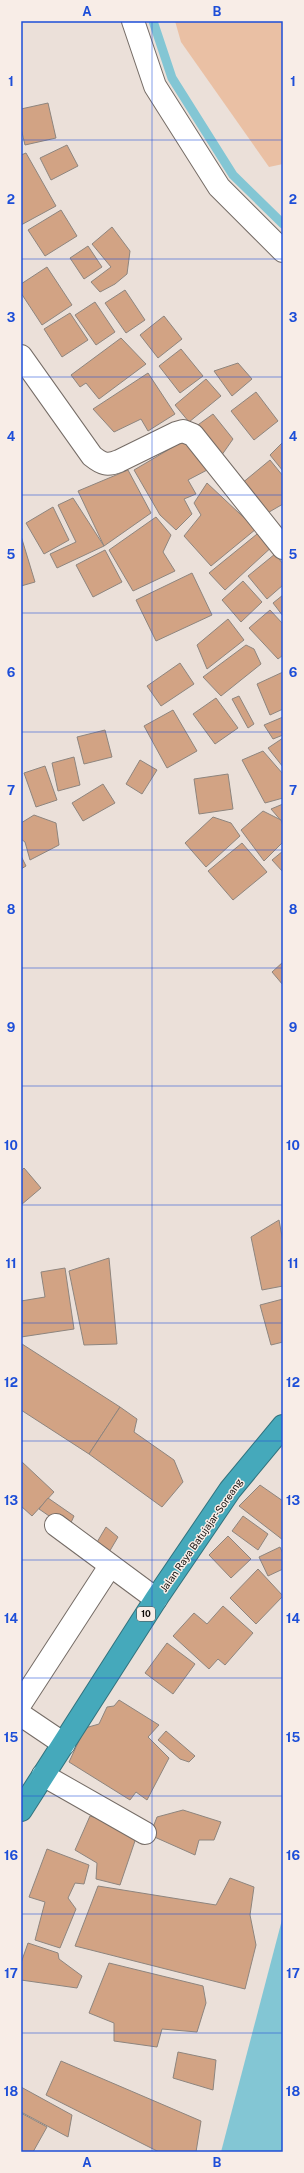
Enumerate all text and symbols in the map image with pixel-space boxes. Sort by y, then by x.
text: A [82,4,92,19]
text: B [213,4,222,19]
text: 1 [8,74,14,89]
text: 1 [290,74,296,89]
text: 2 [7,192,15,207]
text: 2 [289,192,297,207]
text: 3 [7,310,16,325]
text: 3 [289,310,298,325]
text: 4 [7,429,16,444]
text: 4 [289,429,298,444]
text: 5 [7,547,16,562]
text: 5 [289,547,298,562]
text: 6 [7,665,16,680]
text: 6 [289,665,298,680]
text: 7 [7,783,15,798]
text: 7 [289,783,297,798]
text: 8 [7,902,16,917]
text: 8 [289,902,298,917]
text: 9 [7,1020,15,1035]
text: 9 [289,1020,297,1035]
text: 10 [4,1138,18,1153]
text: 10 [286,1138,300,1153]
text: 11 [5,1256,17,1271]
text: 11 [287,1256,299,1271]
text: 12 [4,1375,18,1390]
text: 12 [286,1375,300,1390]
street label: Jalan Raya Batujajar-Soreang [157,1476,245,1594]
text: 13 [4,1493,18,1508]
text: 13 [286,1493,300,1508]
road number: 10 [137,1607,155,1621]
text: 14 [4,1611,19,1626]
text: 14 [286,1611,301,1626]
text: 15 [4,1730,18,1745]
text: 15 [286,1730,300,1745]
text: 16 [4,1848,18,1863]
text: 16 [286,1848,300,1863]
text: 17 [4,1966,18,1981]
text: 17 [286,1966,300,1981]
text: 18 [4,2084,18,2099]
text: 18 [286,2084,300,2099]
text: A [82,2155,92,2170]
text: B [213,2155,222,2170]

